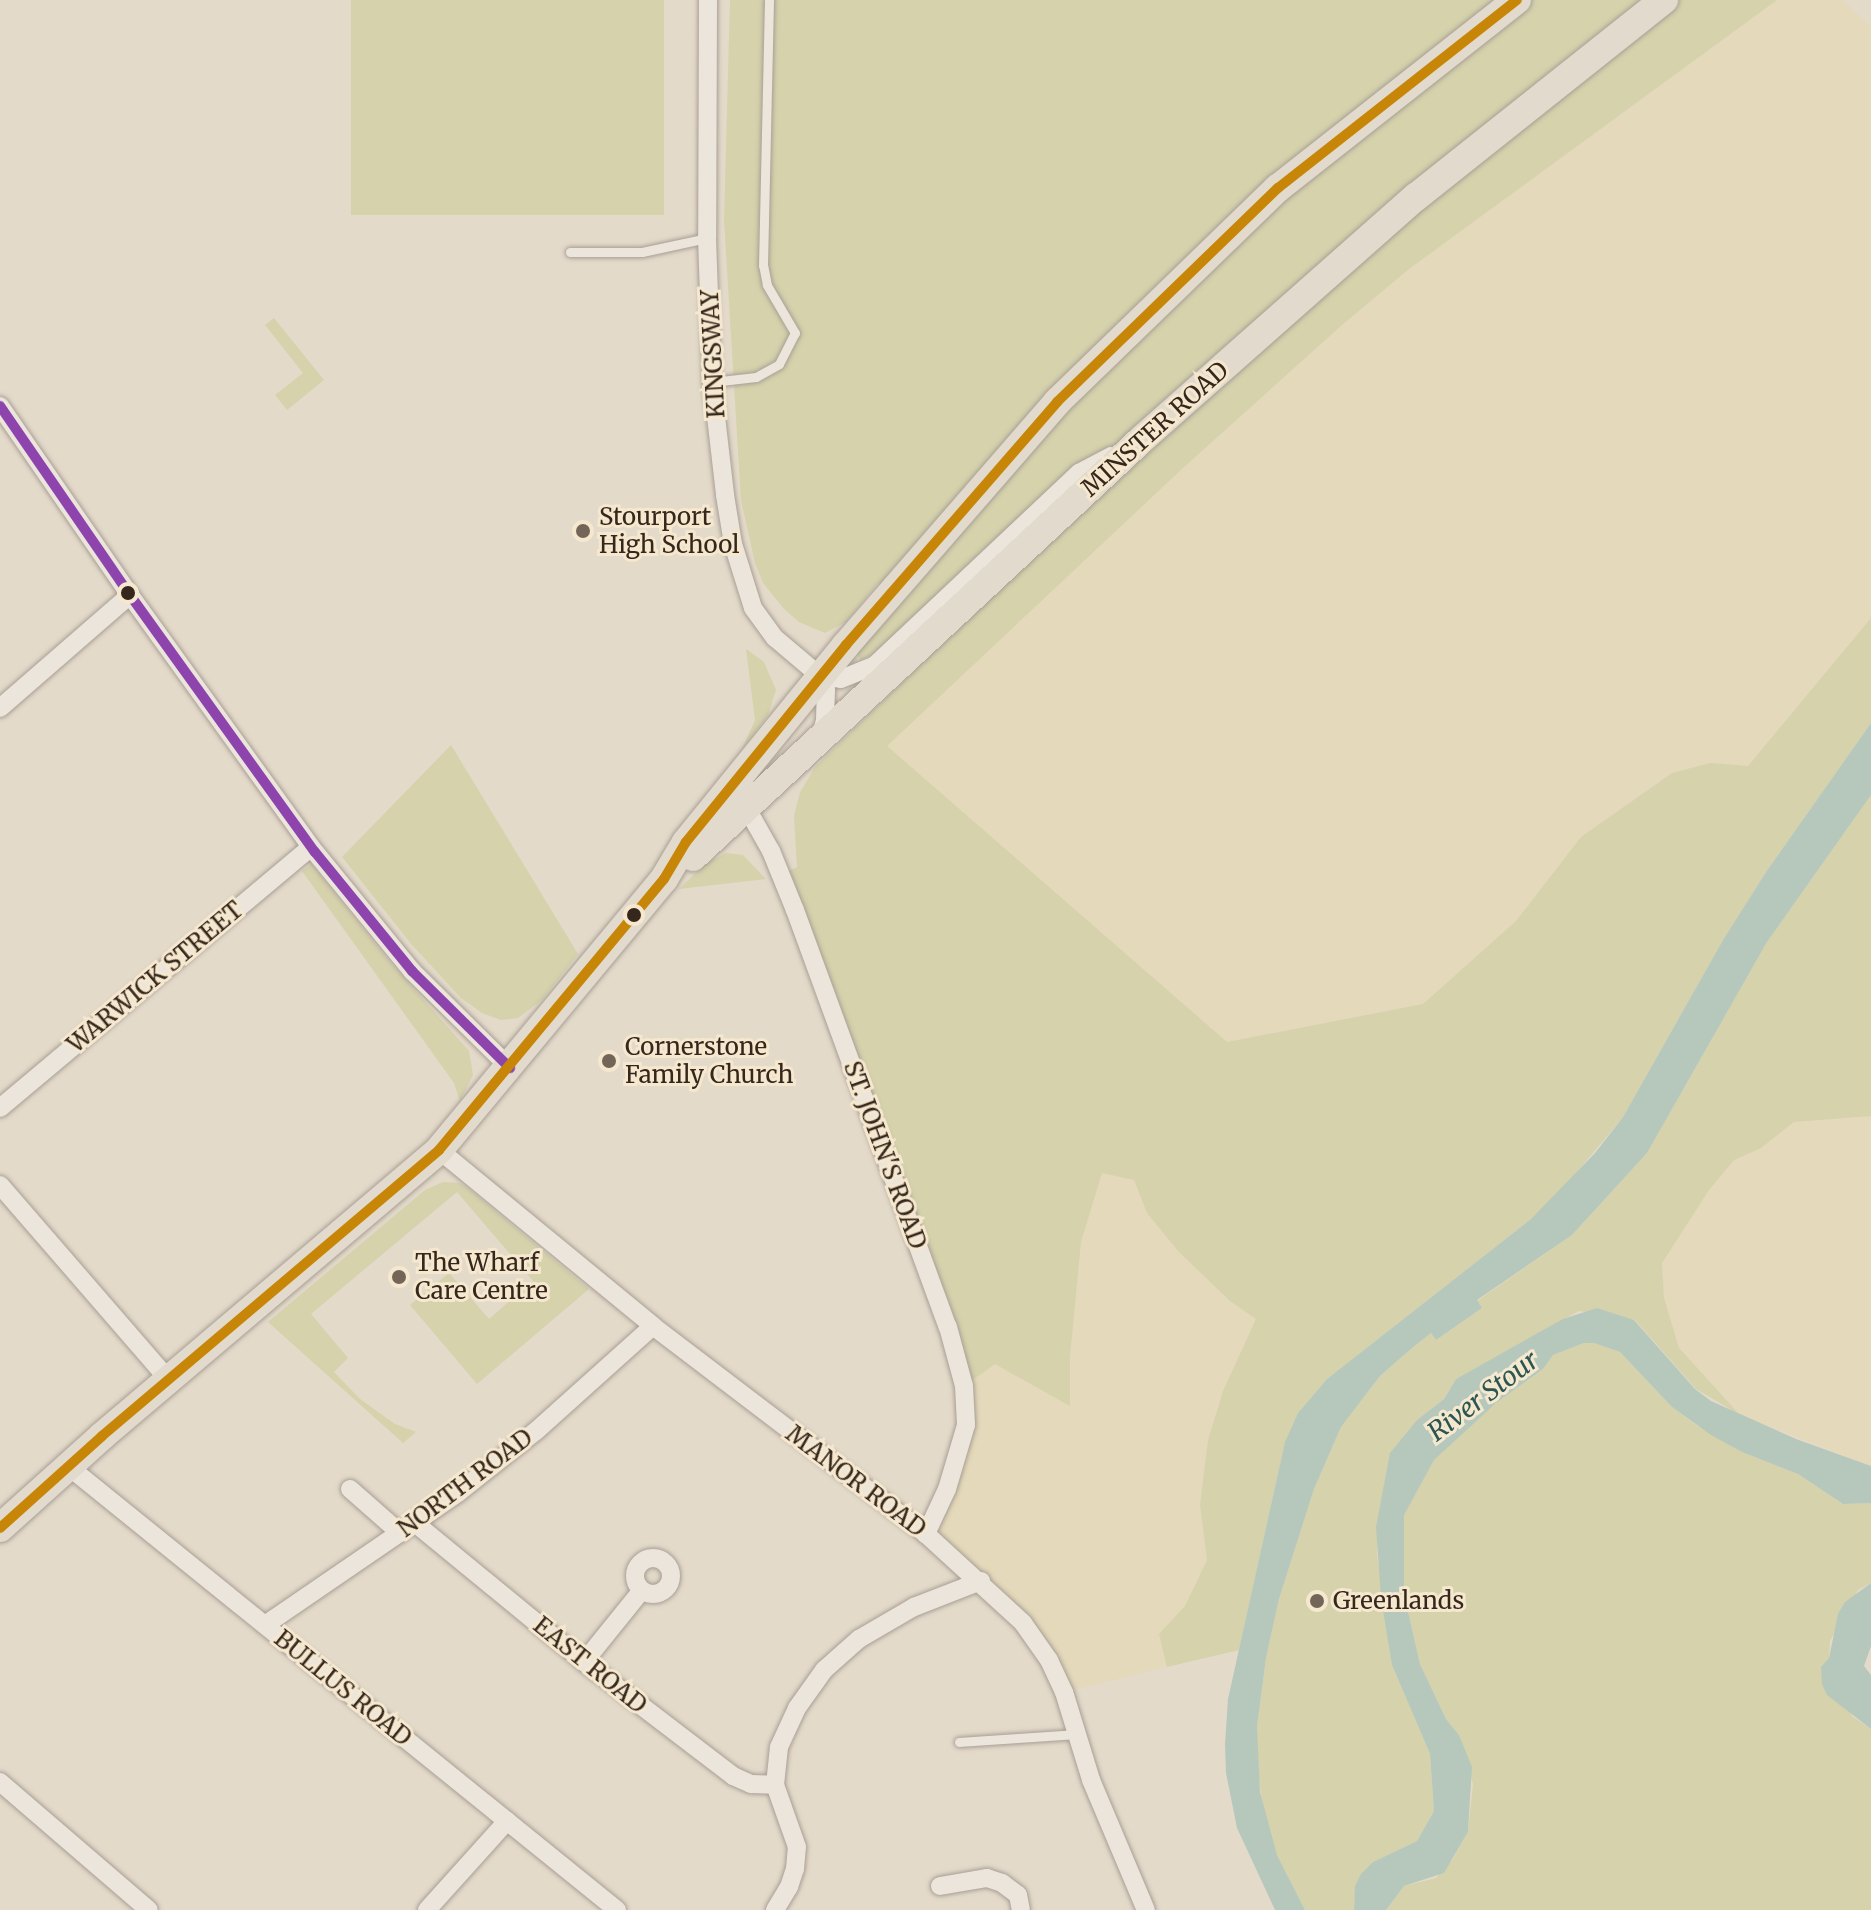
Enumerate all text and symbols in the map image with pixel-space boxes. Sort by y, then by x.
street label: KINGSWAY [695,289,731,419]
street label: MINSTER ROAD [1076,356,1234,502]
place label: Stourport High School [599,503,740,559]
marker: Stourport High School [574,522,592,540]
unlabelled marker [120,585,136,601]
street label: WARWICK STREET [61,895,249,1059]
unlabelled marker [626,907,642,923]
place label: Cornerstone Family Church [625,1033,793,1089]
marker: Cornerstone Family Church [600,1052,618,1070]
street label: ST. JOHN'S ROAD [838,1057,932,1253]
place label: The Wharf Care Centre [415,1249,548,1305]
marker: The Wharf Care Centre [390,1268,408,1286]
water label: River Stour [1422,1344,1544,1448]
street label: MANOR ROAD [780,1419,932,1543]
street label: NORTH ROAD [392,1423,538,1543]
place label: Greenlands [1333,1587,1464,1615]
marker: Greenlands [1308,1592,1326,1610]
street label: EAST ROAD [528,1611,652,1719]
street label: BULLUS ROAD [269,1624,417,1752]

